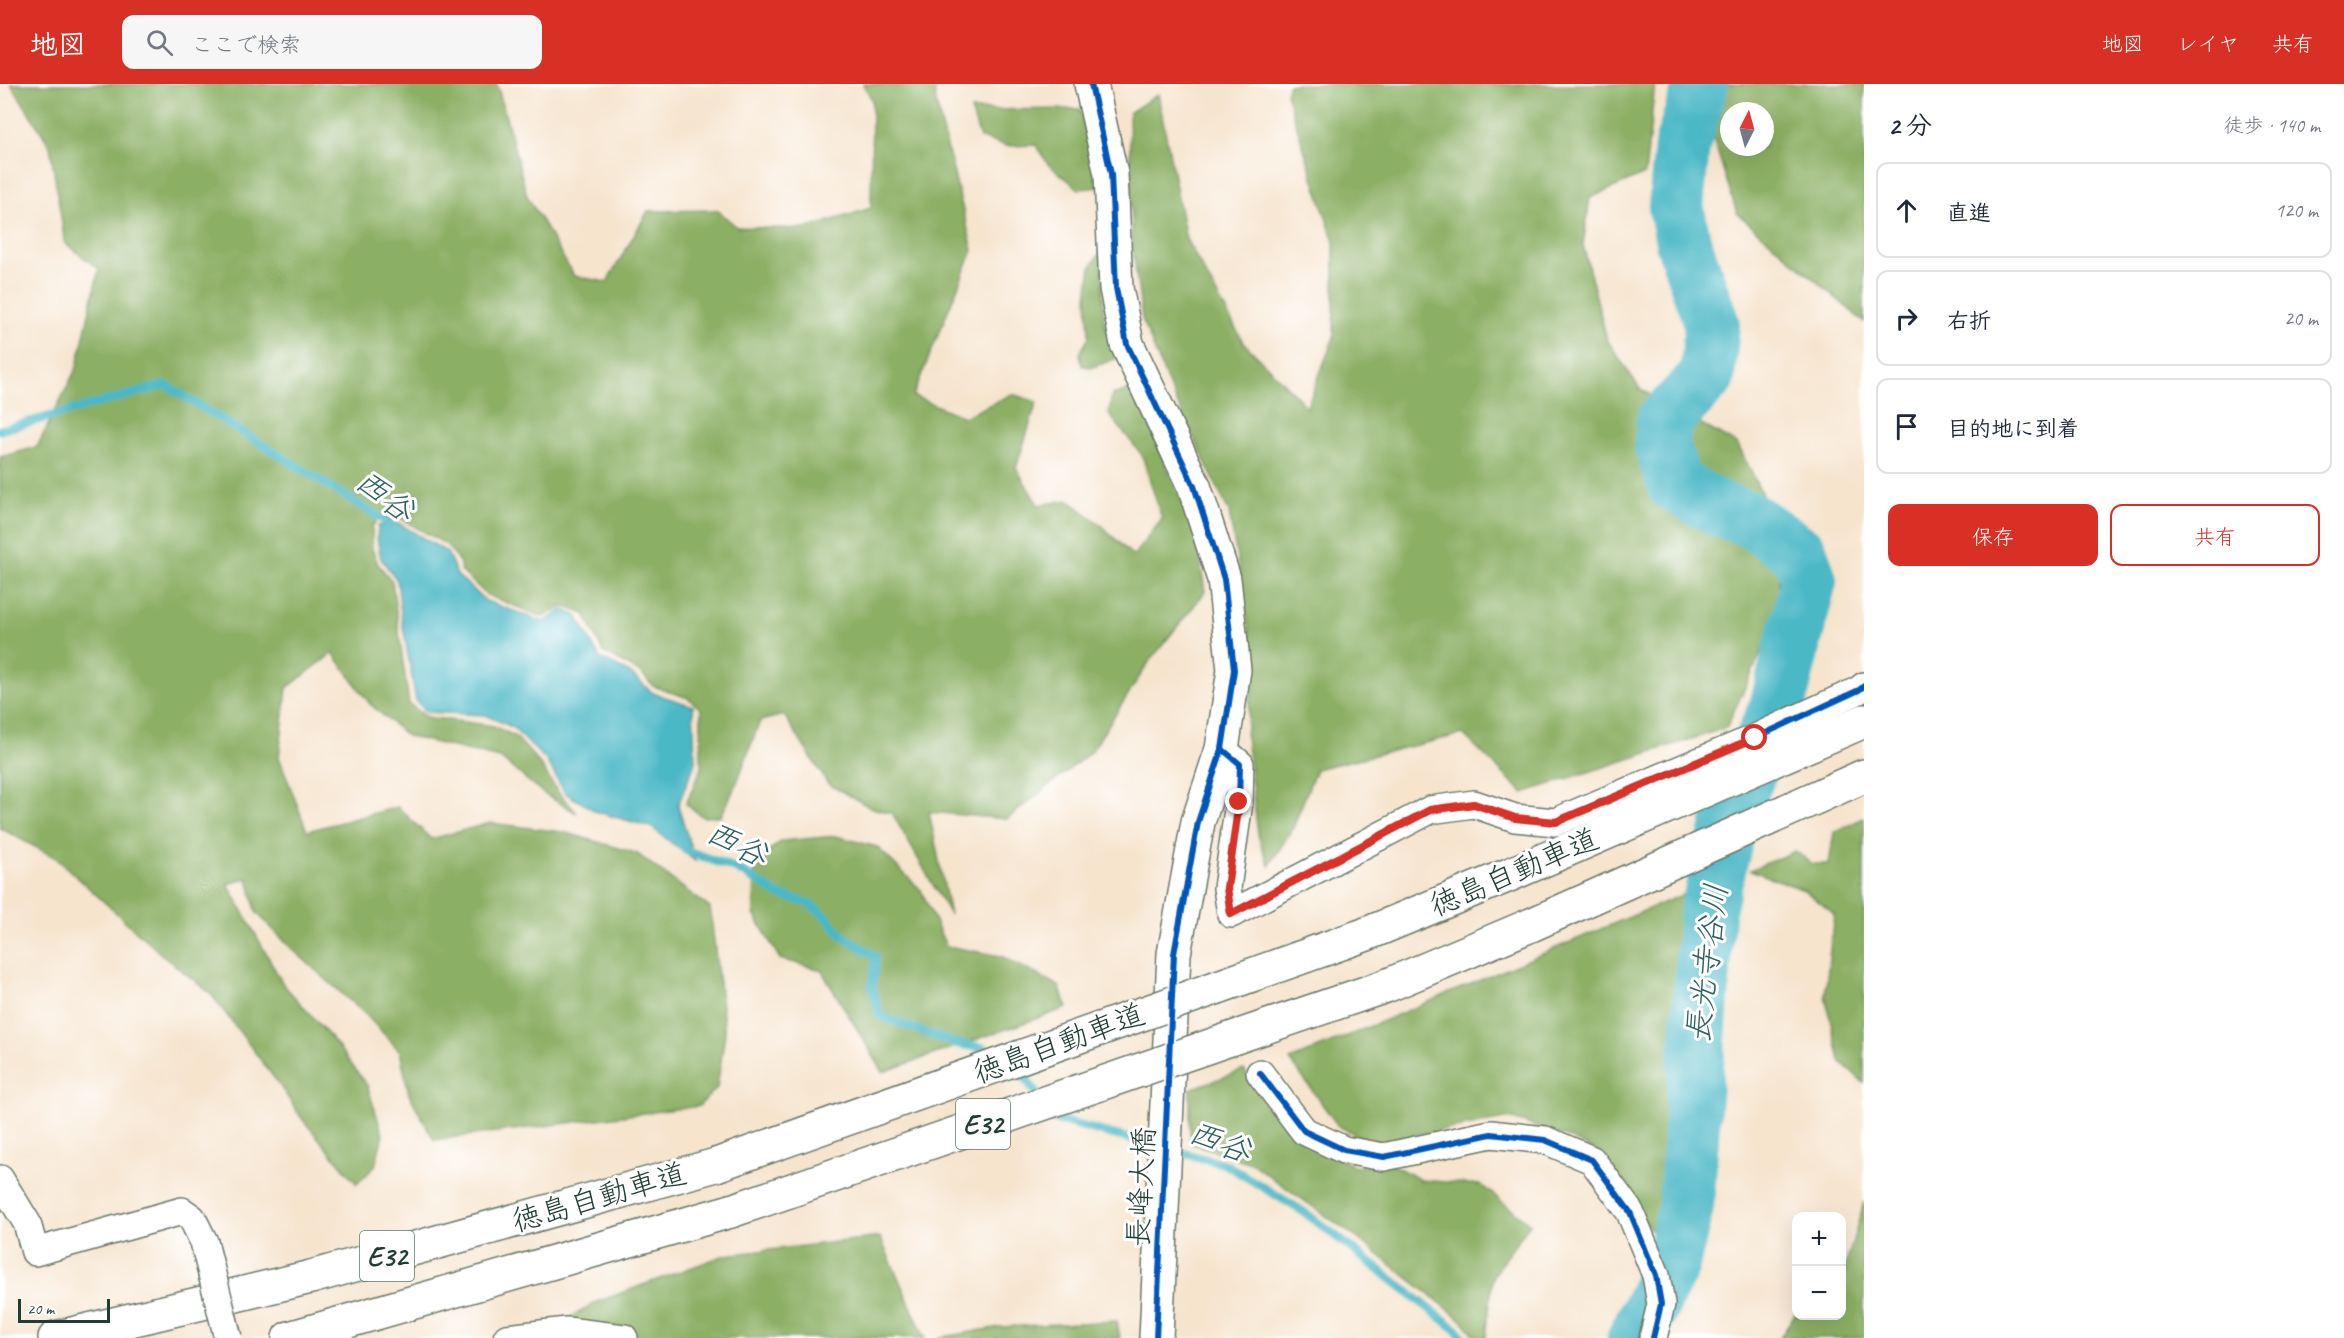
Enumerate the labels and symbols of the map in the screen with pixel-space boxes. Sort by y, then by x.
north arrow [1720,102,1774,156]
water label: 西谷 [347,460,424,532]
route start [1741,724,1767,750]
route end [1225,788,1251,814]
water label: 西谷 [699,812,776,877]
street label: 徳島自動車道 [1424,819,1604,925]
water label: 長光寺谷川 [1677,881,1737,1045]
street label: 徳島自動車道 [968,994,1150,1092]
road number: E32 [956,1099,1010,1149]
water label: 西谷 [1183,1111,1258,1173]
street label: 長峰大橋 [1119,1126,1163,1248]
street label: 徳島自動車道 [507,1154,691,1240]
road number: E32 [360,1231,414,1281]
scale bar [18,1296,110,1324]

